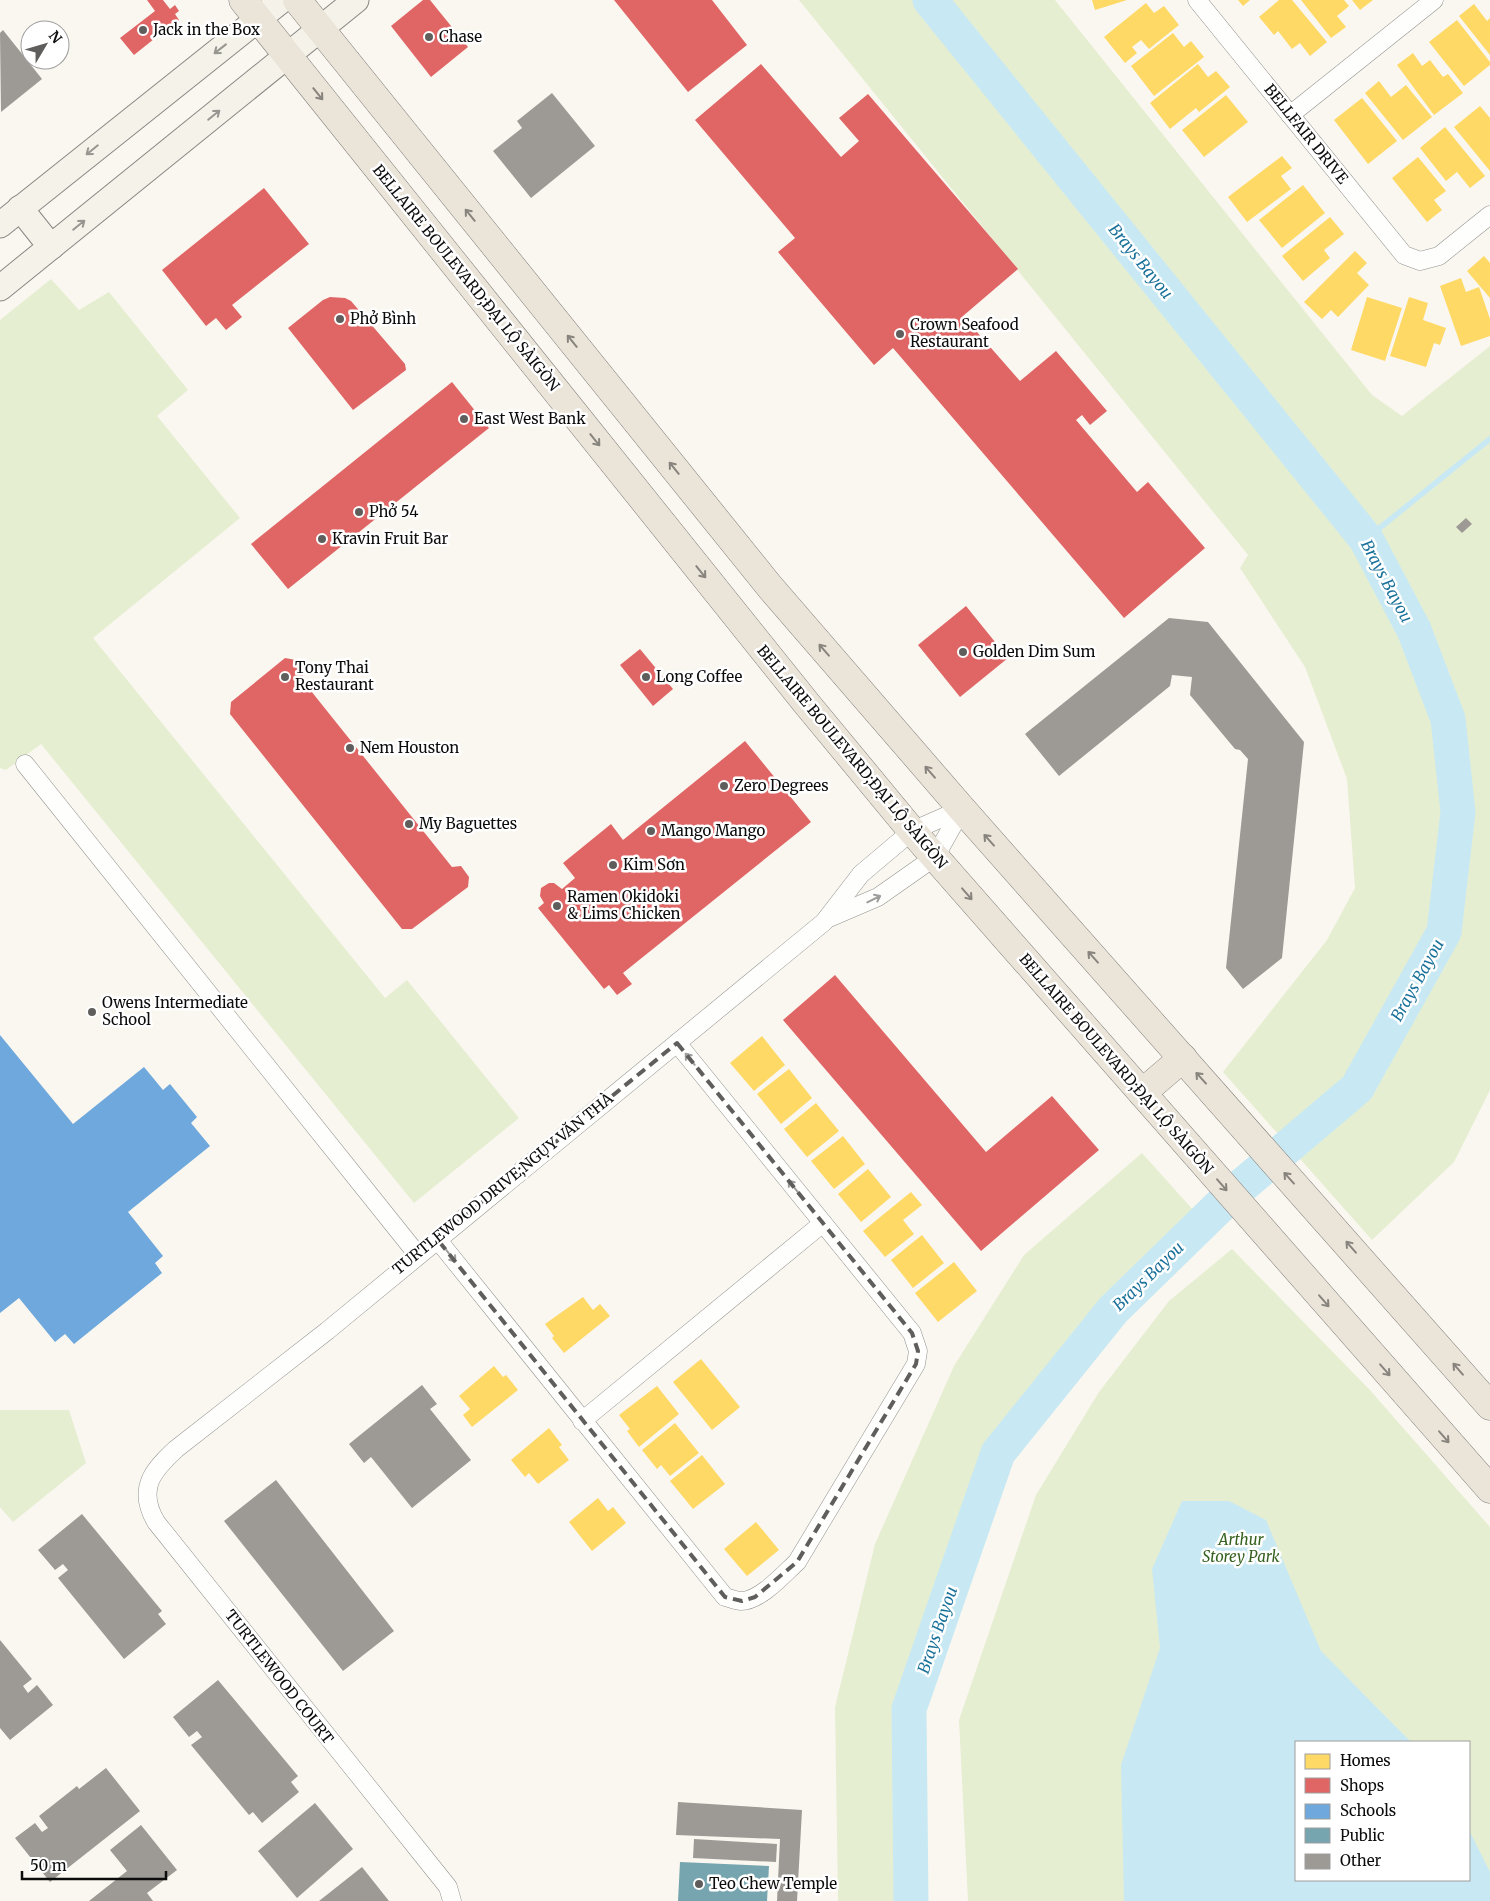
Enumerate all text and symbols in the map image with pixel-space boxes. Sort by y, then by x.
north arrow [20,20,70,70]
place label: Jack in the Box [152,20,260,39]
marker: Jack in the Box [137,24,149,36]
text: N [45,27,66,47]
place label: Chase [439,27,482,46]
marker: Chase [423,31,435,43]
one-way arrow [213,44,226,55]
street label: BELLFAIR DRIVE [1260,80,1353,188]
one-way arrow [313,87,324,100]
one-way arrow [208,110,221,121]
one-way arrow [86,145,99,156]
street label: BELLAIRE BOULEVARD;ĐẠI LỘ SÀIGÒN [369,160,565,395]
one-way arrow [464,209,475,222]
water label: Brays Bayou [1105,219,1177,303]
one-way arrow [72,220,85,231]
place label: Phở Bình [350,309,416,328]
marker: Phở Bình [334,313,346,325]
place label: Crown Seafood Restaurant [910,315,1019,351]
marker: Crown Seafood Restaurant [894,328,906,340]
one-way arrow [566,335,577,348]
place label: East West Bank [474,409,586,428]
marker: East West Bank [458,413,470,425]
one-way arrow [589,433,600,446]
one-way arrow [668,462,679,475]
place label: Phở 54 [369,502,418,521]
marker: Phở 54 [353,506,365,518]
place label: Kravin Fruit Bar [332,529,448,548]
marker: Kravin Fruit Bar [316,533,328,545]
water label: Brays Bayou [1357,536,1417,626]
one-way arrow [695,565,706,578]
street label: BELLAIRE BOULEVARD;ĐẠI LỘ SÀIGÒN [753,640,953,873]
place label: Golden Dim Sum [973,642,1096,661]
one-way arrow [818,643,829,656]
marker: Golden Dim Sum [957,646,969,658]
place label: Tony Thai Restaurant [295,658,374,694]
place label: Long Coffee [656,667,742,686]
marker: Tony Thai Restaurant [279,671,291,683]
marker: Long Coffee [640,671,652,683]
place label: Nem Houston [360,738,459,757]
marker: Nem Houston [344,742,356,754]
one-way arrow [924,766,936,779]
place label: Zero Degrees [734,776,829,795]
marker: Zero Degrees [718,780,730,792]
place label: My Baguettes [419,814,517,833]
marker: My Baguettes [403,818,415,830]
place label: Mango Mango [661,821,765,840]
marker: Mango Mango [645,825,657,837]
one-way arrow [984,834,995,847]
place label: Kim Sơn [623,855,685,874]
marker: Kim Sơn [607,859,619,871]
place label: Ramen Okidoki & Lims Chicken [567,887,681,923]
one-way arrow [961,888,973,901]
one-way arrow [866,893,881,903]
marker: Ramen Okidoki & Lims Chicken [551,900,563,912]
water label: Brays Bayou [1386,935,1448,1025]
street label: BELLAIRE BOULEVARD;ĐẠI LỘ SÀIGÒN [1015,949,1218,1178]
one-way arrow [1087,950,1098,963]
place label: Owens Intermediate School [102,993,248,1029]
marker: Owens Intermediate School [86,1006,98,1018]
one-way arrow [685,1053,696,1066]
one-way arrow [1195,1072,1206,1085]
street label: TURTLEWOOD DRIVE;NGỤY VĂN THÀ [388,1088,617,1279]
one-way arrow [1284,1172,1295,1185]
one-way arrow [1216,1178,1228,1191]
one-way arrow [787,1179,798,1192]
water label: Brays Bayou [1108,1237,1188,1315]
one-way arrow [1345,1241,1356,1254]
one-way arrow [446,1249,457,1262]
one-way arrow [1318,1294,1330,1307]
one-way arrow [1452,1363,1464,1376]
one-way arrow [1380,1364,1391,1377]
one-way arrow [1438,1430,1449,1443]
park label: Arthur Storey Park [1202,1530,1281,1566]
water label: Brays Bayou [913,1584,961,1676]
street label: TURTLEWOOD COURT [221,1606,338,1748]
legend [1295,1741,1470,1881]
text: Homes [1340,1751,1391,1770]
text: Shops [1340,1776,1384,1795]
text: Schools [1340,1801,1396,1820]
text: Public [1340,1826,1385,1845]
scale bar [22,1848,166,1880]
text: Other [1340,1851,1382,1870]
text: 50 m [30,1856,67,1875]
place label: Teo Chew Temple [709,1874,837,1893]
marker: Teo Chew Temple [693,1878,705,1890]

